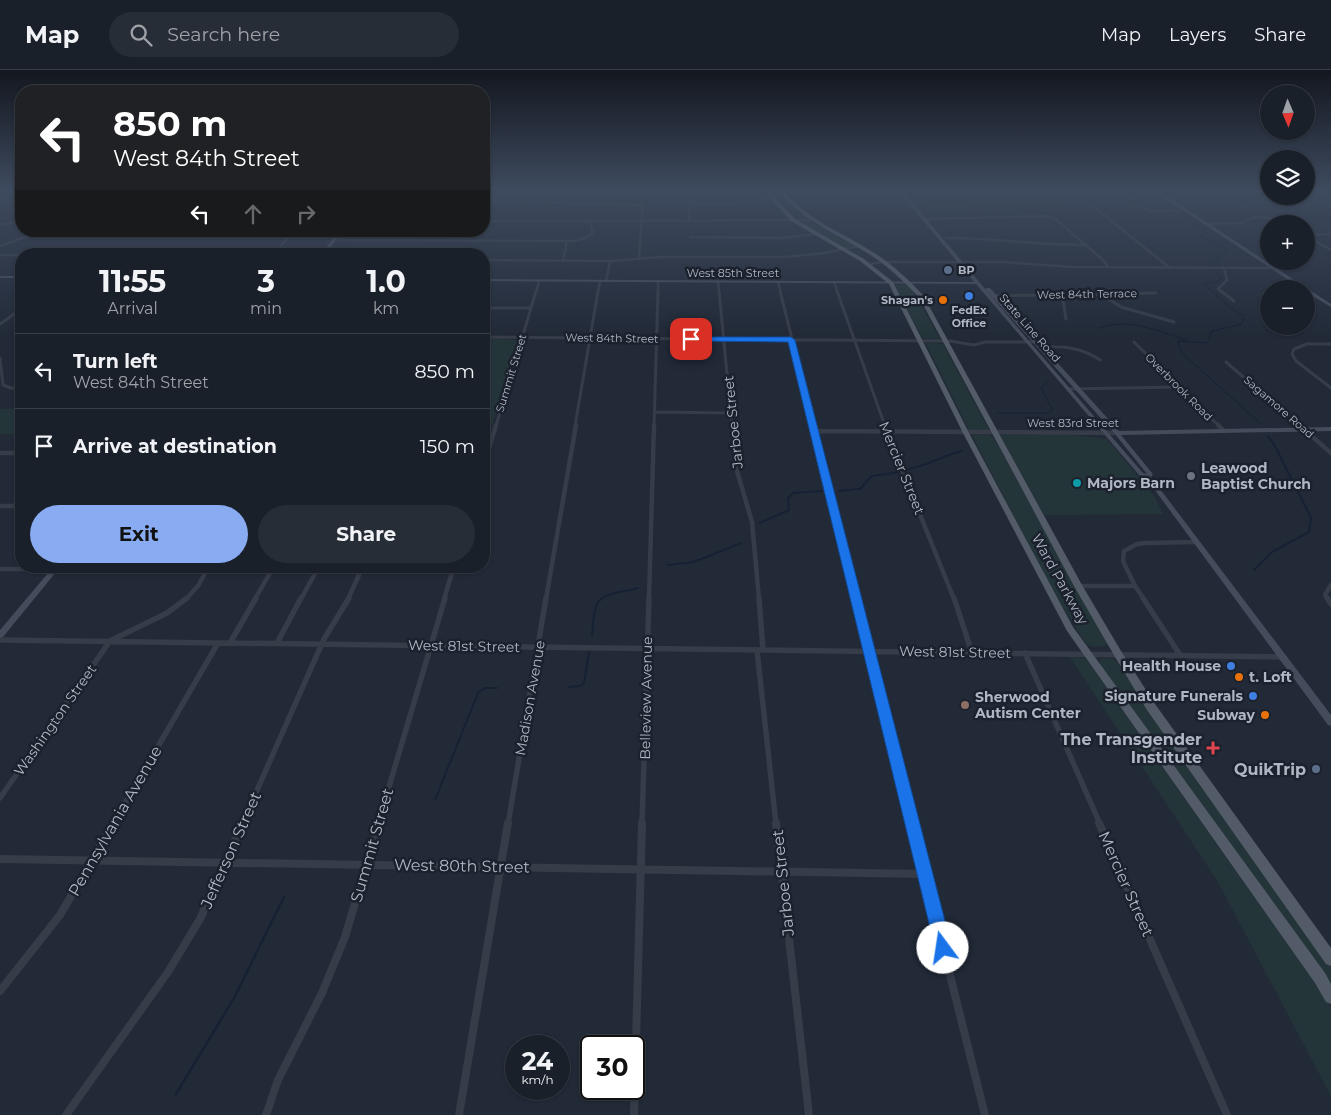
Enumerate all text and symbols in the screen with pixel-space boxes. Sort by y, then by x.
search box [109,12,459,57]
text: Map [25,20,79,49]
icon: search [127,21,155,49]
text: Search here [167,23,280,46]
text: Map [1101,24,1141,46]
text: Layers [1169,24,1226,46]
text: Share [1254,24,1306,46]
north arrow [1260,85,1315,140]
map controls [1260,85,1315,335]
text: 850 m [113,102,227,145]
icon: left [30,105,95,170]
text: West 84th Street [113,145,300,172]
button: layers [1260,150,1315,205]
icon: left [186,200,214,228]
icon: ahead [239,200,267,228]
icon: right [292,200,320,228]
button: + [1260,215,1315,270]
text: 11:55 [99,263,166,300]
text: 3 [257,263,275,300]
text: 1.0 [366,263,406,300]
place label: BP [958,263,974,277]
marker: BP [942,264,954,276]
street label: West 85th Street [687,266,780,280]
button: − [1260,280,1315,335]
street label: West 84th Terrace [1037,286,1137,302]
marker: FedEx Office [963,290,975,302]
street label: State Line Road [996,291,1064,365]
place label: Shagan's [881,293,933,307]
marker: Shagan's [937,294,949,306]
text: Arrival [107,299,158,318]
text: min [250,299,282,318]
text: km [373,299,399,318]
place label: FedEx Office [951,303,987,330]
pin [670,318,712,360]
icon: arrive [677,325,705,353]
street label: West 84th Street [565,330,659,346]
street label: Summit Street [492,332,530,414]
text: Turn left [73,350,158,373]
street label: Overbrook Road [1142,350,1216,424]
icon: left [30,357,58,385]
text: 850 m [414,360,475,383]
text: West 84th Street [73,373,209,392]
street label: Sagamore Road [1241,373,1317,441]
street label: Jarboe Street [719,374,747,470]
street label: West 83rd Street [1027,416,1120,430]
street label: Mercier Street [875,419,929,517]
icon: arrive [30,432,58,460]
text: Arrive at destination [73,435,277,458]
text: 150 m [420,435,475,458]
place label: Leawood Baptist Church [1201,459,1311,493]
marker: Leawood Baptist Church [1185,470,1197,482]
place label: Majors Barn [1087,474,1175,492]
marker: Majors Barn [1071,477,1083,489]
button: Exit [30,505,248,563]
button: Share [258,505,475,563]
street label: Ward Parkway [1028,531,1093,628]
street label: West 81st Street [408,636,520,656]
street label: Belleview Avenue [636,636,656,760]
street label: Madison Avenue [511,639,549,757]
street label: West 81st Street [899,642,1011,662]
place label: Health House [1122,657,1221,675]
marker: Health House [1225,660,1237,672]
street label: Washington Street [10,661,100,779]
place label: t. Loft [1249,668,1292,686]
marker: t. Loft [1233,671,1245,683]
place label: Signature Funerals [1105,687,1244,705]
place label: Sherwood Autism Center [974,688,1081,722]
marker: Signature Funerals [1247,690,1259,702]
marker: Sherwood Autism Center [959,699,971,711]
place label: Subway [1197,706,1256,724]
marker: Subway [1259,709,1271,721]
place label: The Transgender Institute [1060,730,1202,767]
marker: The Transgender Institute [1206,741,1220,755]
street label: Pennsylvania Avenue [64,743,166,899]
place label: QuikTrip [1234,760,1306,779]
marker: QuikTrip [1310,763,1322,775]
street label: Summit Street [347,785,398,904]
street label: Jefferson Street [196,788,265,912]
street label: Jarboe Street [768,828,798,938]
street label: Mercier Street [1094,829,1158,940]
street label: West 80th Street [394,855,531,877]
position arrow [916,921,968,973]
speed limit sign: 30 [580,1035,645,1100]
text: 24 [522,1046,553,1076]
text: km/h [521,1072,554,1087]

